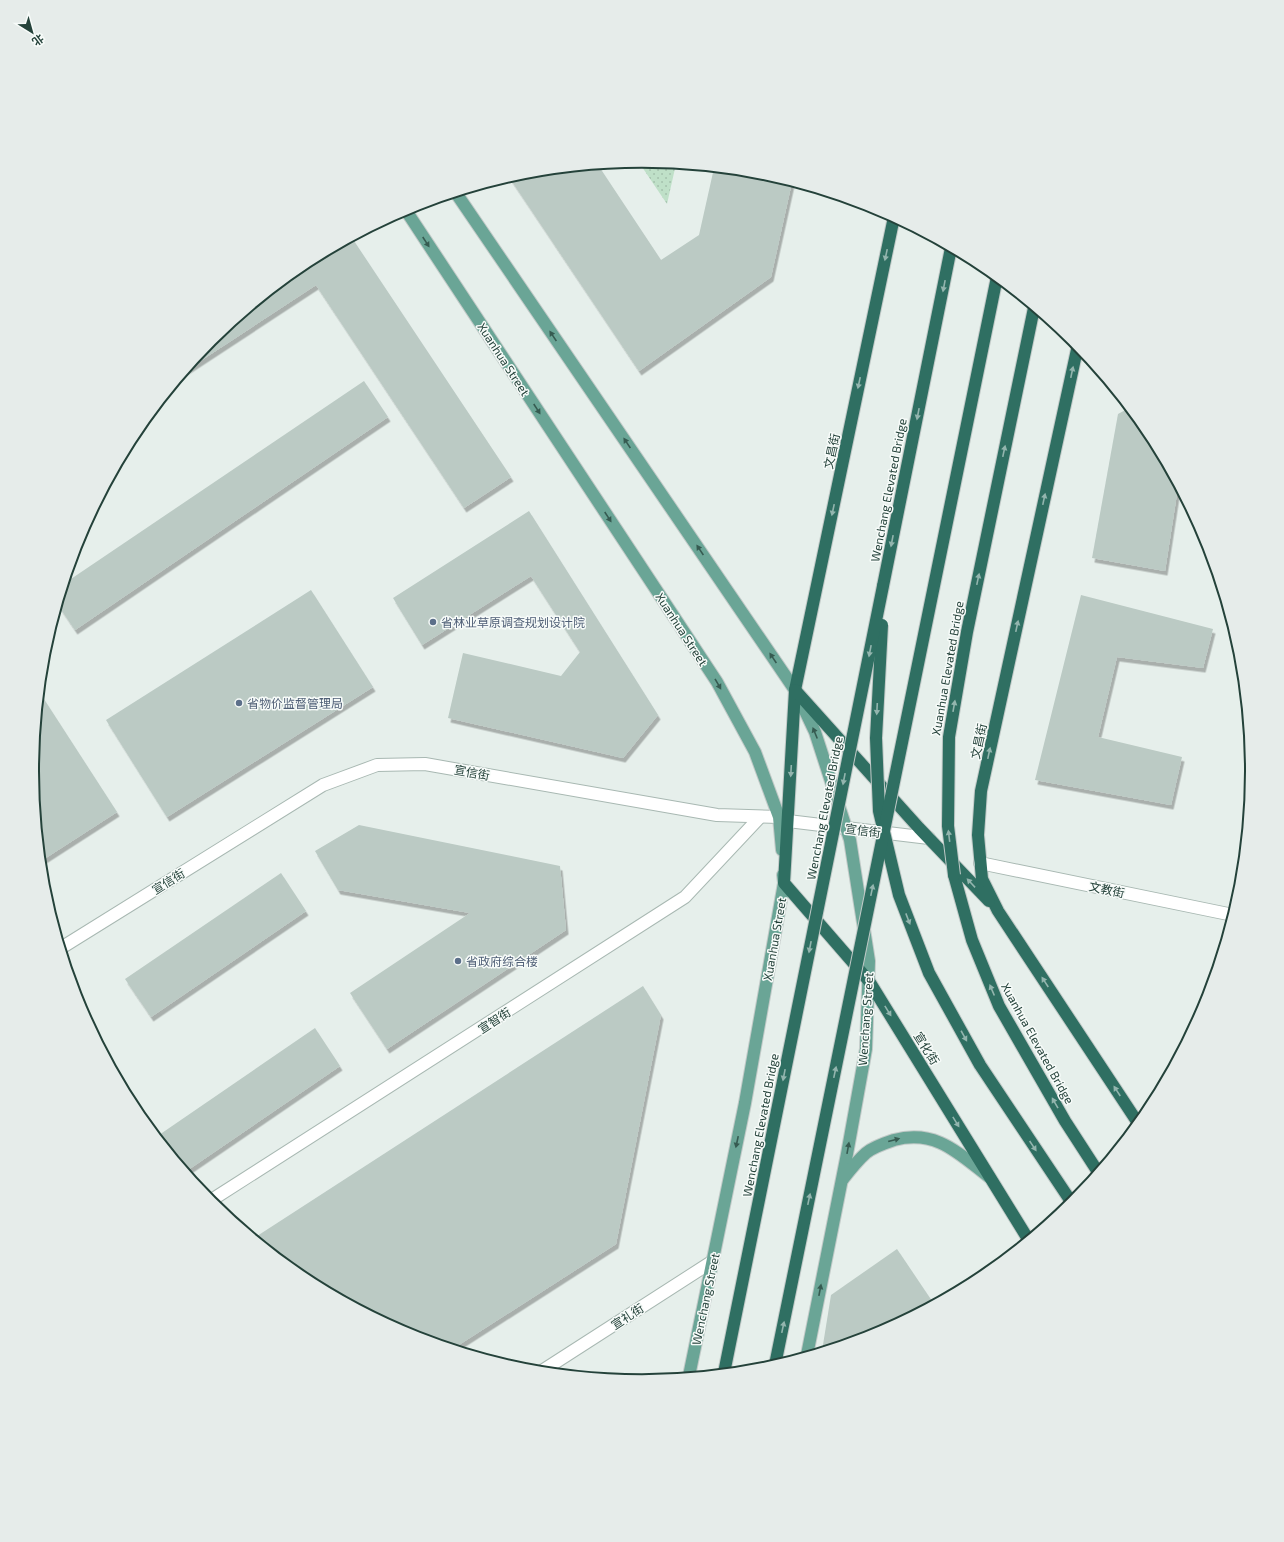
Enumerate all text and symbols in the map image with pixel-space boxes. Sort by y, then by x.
north arrow [12,12,52,52]
text: 北 [30,32,47,49]
one-way arrow [423,236,430,248]
one-way arrow [882,249,888,261]
one-way arrow [940,280,946,292]
street label: Xuanhua Street [475,320,533,398]
one-way arrow [549,330,557,341]
one-way arrow [1069,366,1075,378]
one-way arrow [856,376,862,389]
one-way arrow [533,404,541,414]
one-way arrow [915,408,921,420]
street label: Wenchang Elevated Bridge [867,417,909,563]
street label: 文昌街 [820,432,842,470]
one-way arrow [623,438,631,448]
one-way arrow [1002,445,1008,458]
one-way arrow [1042,493,1048,505]
one-way arrow [829,504,835,516]
one-way arrow [605,511,612,523]
one-way arrow [889,535,895,547]
one-way arrow [696,545,704,556]
one-way arrow [975,573,981,585]
street label: Xuanhua Street [653,590,711,668]
street label: Xuanhua Elevated Bridge [928,600,966,736]
place label: 省林业草原调查规划设计院 [441,615,585,629]
marker: 省林业草原调查规划设计院 [428,617,438,627]
one-way arrow [1014,620,1020,632]
one-way arrow [867,645,873,658]
one-way arrow [769,653,777,663]
one-way arrow [715,678,722,690]
place label: 省物价监督管理局 [247,696,343,710]
marker: 省物价监督管理局 [234,698,244,708]
one-way arrow [951,700,957,713]
one-way arrow [874,703,881,715]
street label: 文昌街 [967,722,989,760]
one-way arrow [812,726,818,738]
street label: Wenchang Elevated Bridge [803,735,845,881]
one-way arrow [987,747,993,759]
street label: 宣信街 [453,762,491,782]
one-way arrow [787,765,794,777]
one-way arrow [841,773,847,785]
street label: 宣信街 [844,821,882,839]
one-way arrow [946,830,952,842]
street label: 宣信街 [149,866,187,896]
one-way arrow [966,878,976,888]
street label: 文教街 [1088,878,1126,900]
one-way arrow [869,884,875,896]
street label: Xuanhua Street [760,896,788,982]
one-way arrow [905,913,911,925]
one-way arrow [807,941,813,954]
place label: 省政府综合楼 [466,954,538,968]
marker: 省政府综合楼 [453,956,463,966]
street label: Wenchang Street [855,971,875,1066]
one-way arrow [1041,977,1049,987]
street label: Xuanhua Elevated Bridge [999,980,1077,1106]
one-way arrow [989,983,995,995]
street label: 宣智街 [475,1004,513,1036]
one-way arrow [884,1005,891,1017]
street label: 宣化街 [912,1029,942,1067]
one-way arrow [960,1030,967,1042]
street label: Wenchang Elevated Bridge [739,1052,781,1198]
one-way arrow [832,1066,838,1078]
one-way arrow [781,1069,787,1081]
one-way arrow [1113,1086,1121,1096]
one-way arrow [1052,1098,1059,1109]
one-way arrow [952,1117,960,1127]
one-way arrow [734,1136,740,1148]
one-way arrow [889,1137,901,1143]
one-way arrow [1029,1140,1037,1151]
one-way arrow [845,1142,851,1154]
one-way arrow [806,1193,812,1206]
street label: Wenchang Street [688,1251,722,1346]
one-way arrow [817,1283,823,1296]
street label: 宣礼街 [608,1300,646,1332]
one-way arrow [780,1321,786,1333]

